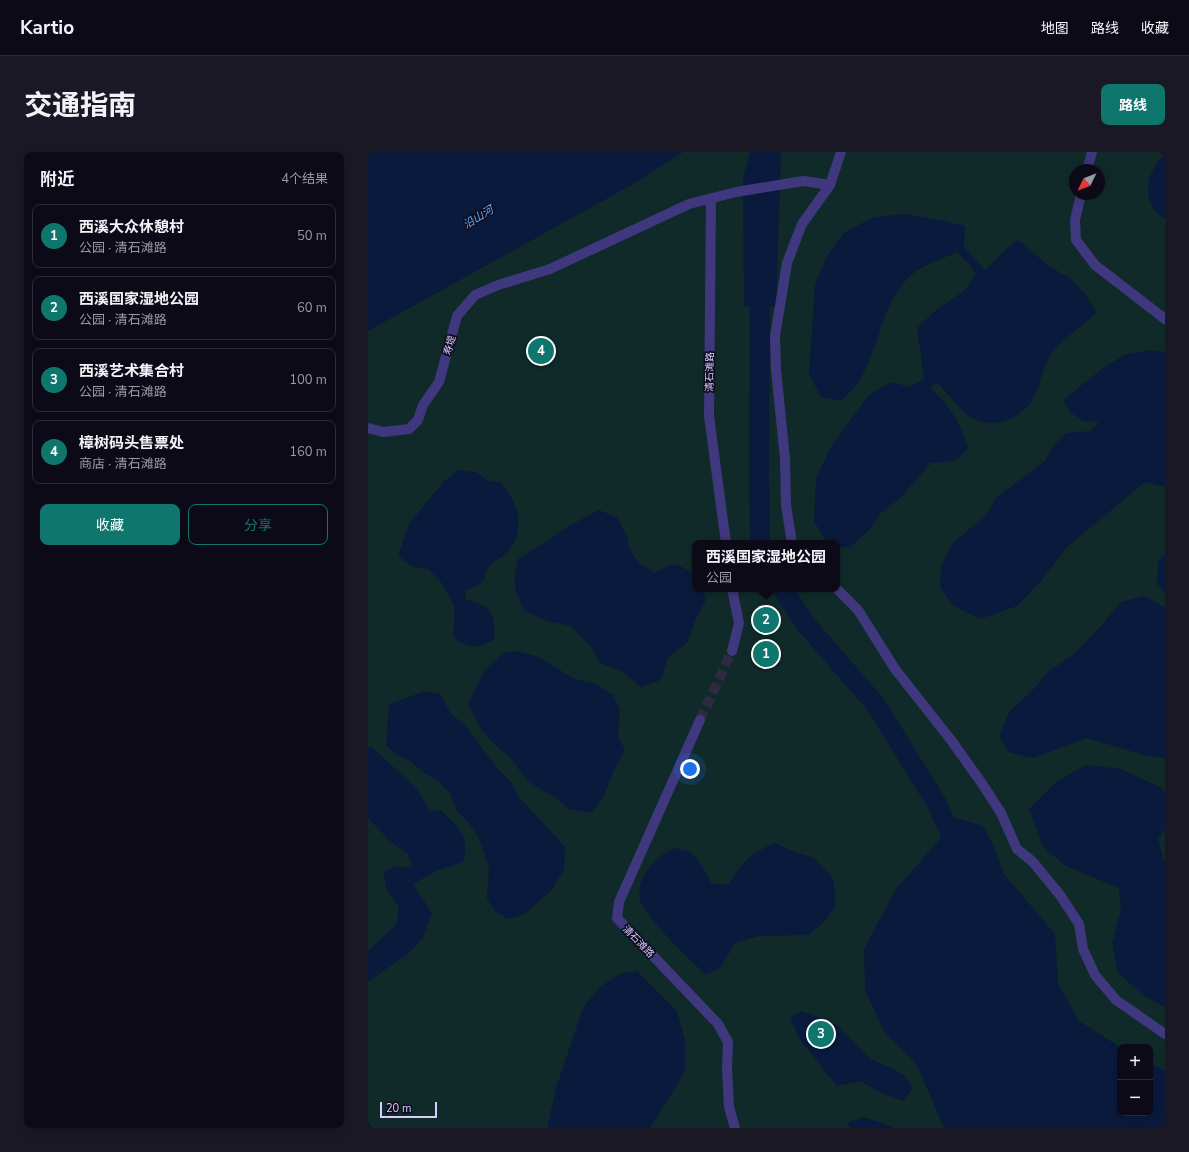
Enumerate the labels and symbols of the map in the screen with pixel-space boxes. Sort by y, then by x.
north arrow [1069,164,1105,200]
water label: 沿山河 [460,201,498,232]
street label: 寿堤 [440,334,460,357]
pin: 4 [528,336,554,366]
street label: 清石滩路 [703,352,717,392]
pin: 2 [753,605,779,635]
pin: 1 [753,639,779,669]
your location [680,759,700,779]
street label: 清石滩路 [619,922,657,961]
pin: 3 [808,1019,834,1049]
scale bar [380,1100,437,1119]

